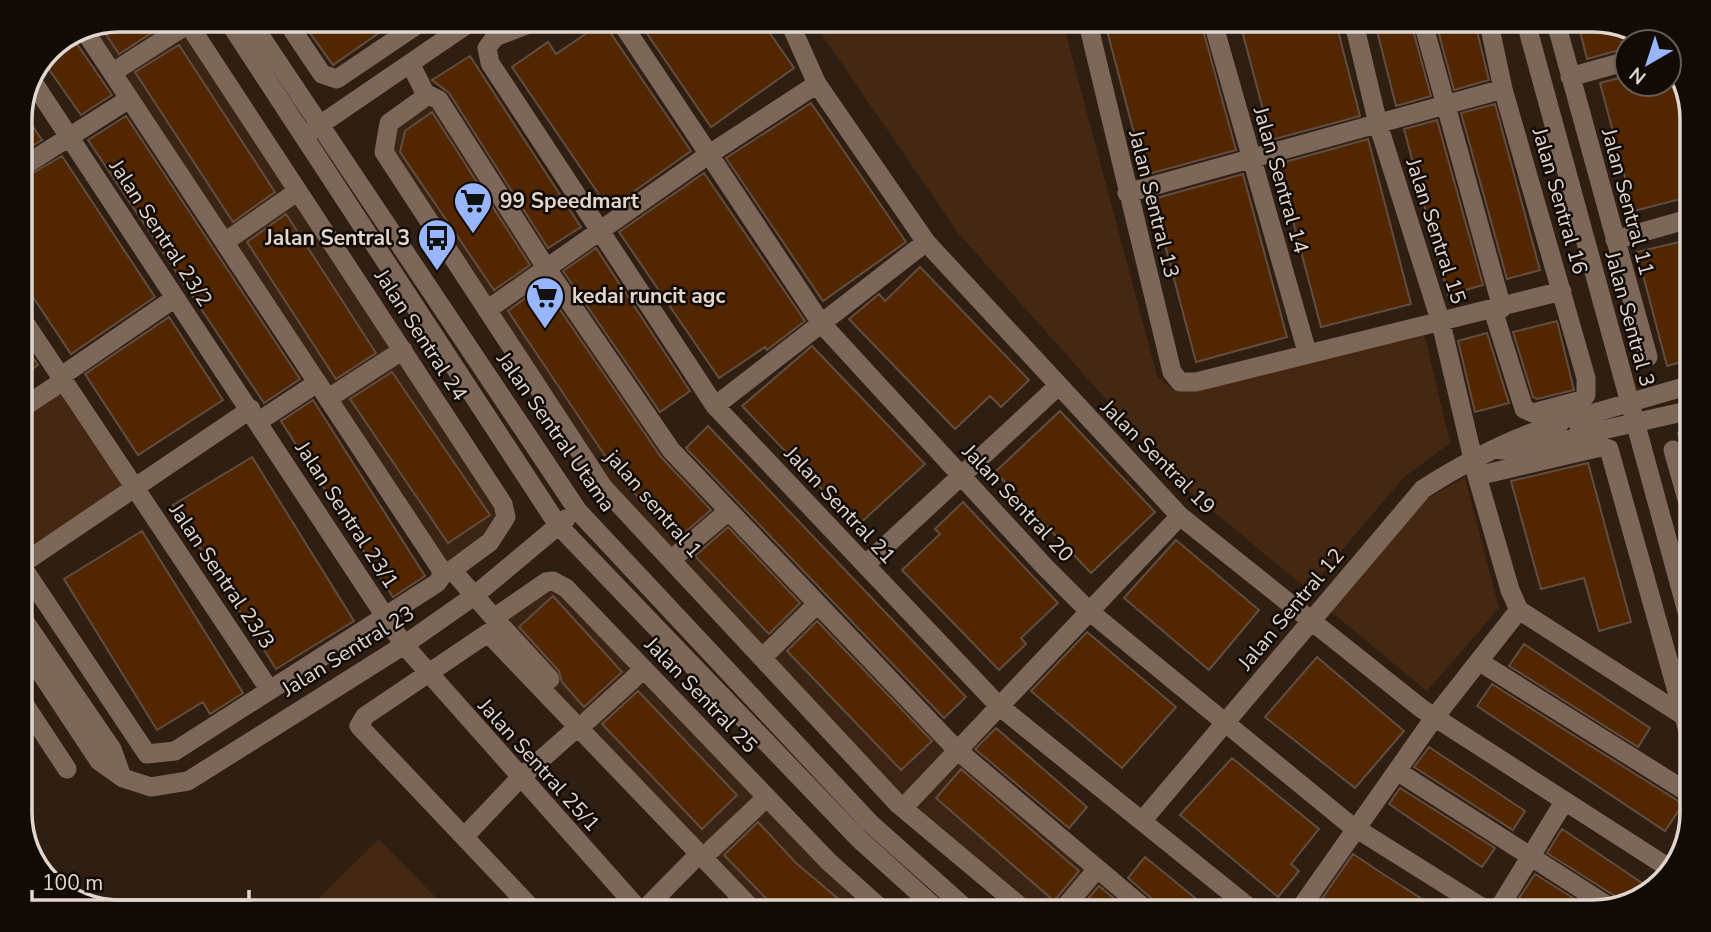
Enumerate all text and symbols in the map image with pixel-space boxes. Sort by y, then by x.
north arrow [1613,28,1683,98]
text: N [1624,61,1652,90]
street label: Jalan Sentral 14 [1246,102,1315,257]
street label: Jalan Sentral 16 [1525,123,1594,278]
street label: Jalan Sentral 11 [1595,124,1661,279]
street label: Jalan Sentral 13 [1122,126,1186,281]
street label: Jalan Sentral 23/2 [102,153,219,312]
street label: Jalan Sentral 15 [1399,154,1473,307]
supermarket icon: 99 Speedmart [452,180,494,235]
place label: 99 Speedmart [500,187,640,215]
bus stop icon: Jalan Sentral 3 [416,217,458,272]
place label: Jalan Sentral 3 [264,224,410,252]
street label: Jalan Sentral 3 [1598,247,1661,390]
street label: Jalan Sentral 24 [368,263,474,406]
supermarket icon: kedai runcit agc [524,275,566,330]
place label: kedai runcit agc [572,282,725,310]
street label: Jalan Sentral Utama [490,346,622,517]
street label: Jalan Sentral 19 [1094,393,1221,520]
street label: Jalan Sentral 23/1 [288,435,405,594]
street label: Jalan Sentral 20 [955,437,1080,568]
street label: Jalan Sentral 21 [777,439,902,570]
street label: jalan sentral 1 [598,443,709,564]
street label: Jalan Sentral 23/3 [162,497,281,654]
street label: Jalan Sentral 12 [1231,542,1350,677]
street label: Jalan Sentral 23 [276,599,420,703]
street label: Jalan Sentral 25 [638,630,764,759]
street label: Jalan Sentral 25/1 [471,692,606,837]
scale bar [32,858,248,902]
text: 100 m [42,869,103,897]

